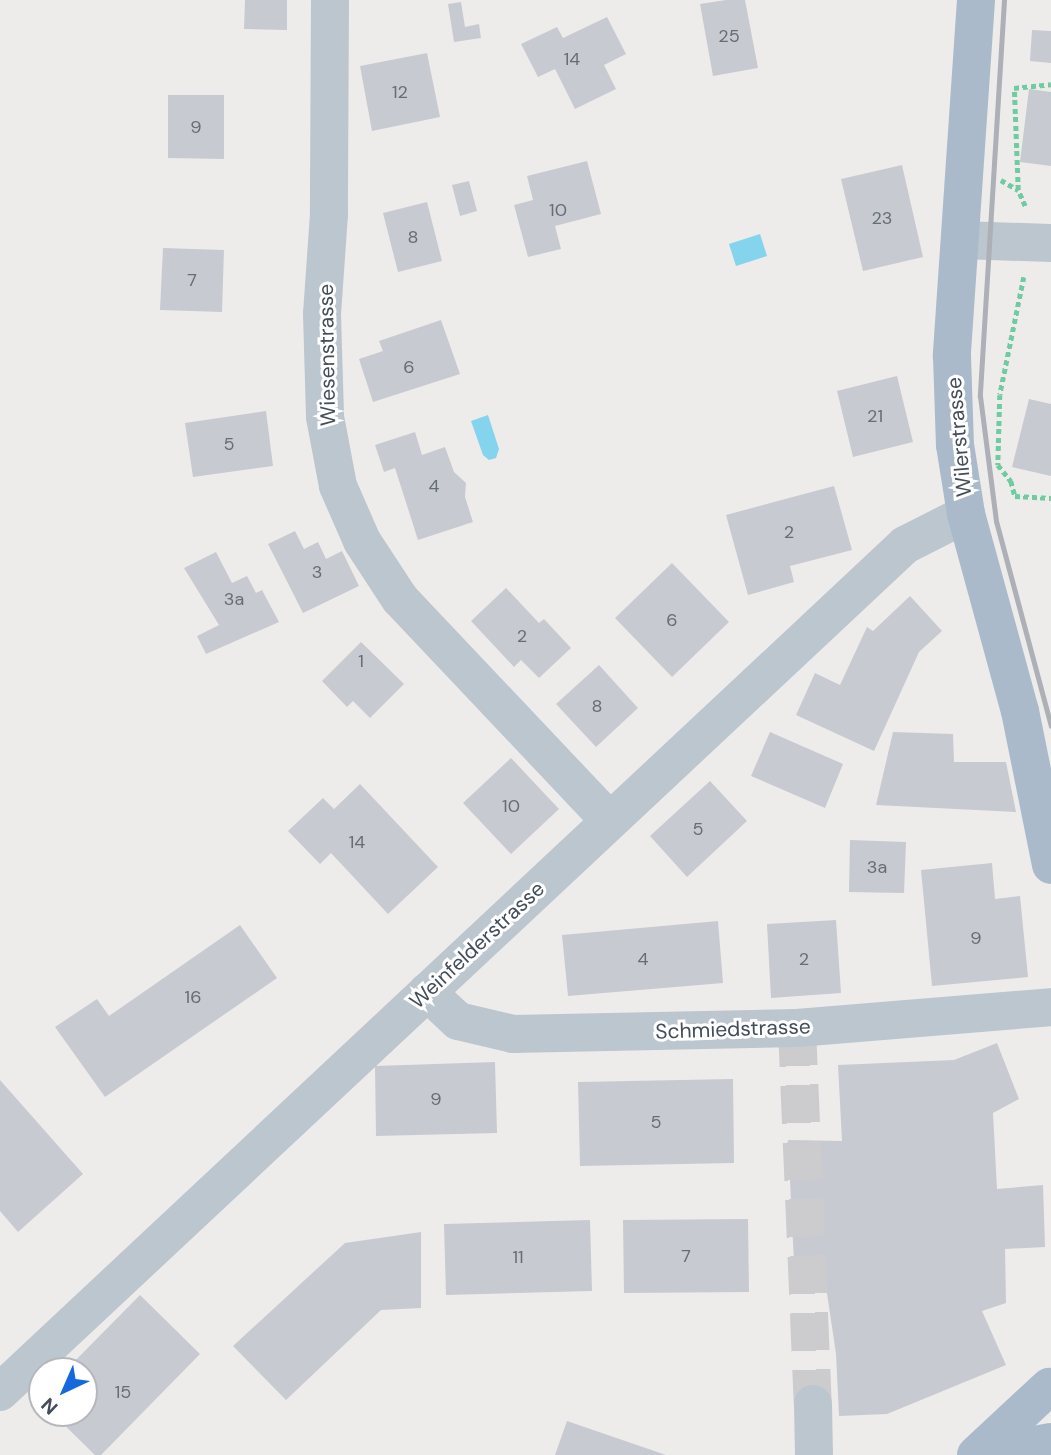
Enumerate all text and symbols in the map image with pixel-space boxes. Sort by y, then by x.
house number: 25 [718,25,740,47]
house number: 14 [564,48,580,70]
house number: 12 [392,81,408,103]
house number: 9 [190,116,202,138]
house number: 10 [549,199,567,221]
house number: 23 [871,207,893,229]
house number: 8 [408,226,418,248]
house number: 7 [187,269,197,291]
street label: Wiesenstrasse [313,284,341,426]
house number: 6 [403,356,415,378]
street label: Wilerstrasse [941,376,977,498]
house number: 21 [867,405,883,427]
house number: 5 [224,433,234,455]
house number: 4 [429,475,439,497]
house number: 2 [784,521,794,543]
house number: 3 [312,561,322,583]
house number: 3a [224,588,244,610]
house number: 6 [666,609,678,631]
house number: 2 [517,625,527,647]
house number: 1 [358,650,364,672]
house number: 8 [592,695,602,717]
house number: 10 [502,795,520,817]
house number: 5 [693,818,703,840]
house number: 14 [349,831,365,853]
house number: 3a [867,856,887,878]
street label: Weinfelderstrasse [404,876,550,1014]
house number: 9 [970,927,982,949]
house number: 4 [638,948,648,970]
house number: 2 [799,948,809,970]
house number: 16 [185,986,201,1008]
street label: Schmiedstrasse [655,1014,811,1044]
house number: 9 [430,1088,442,1110]
house number: 5 [651,1111,661,1133]
house number: 7 [681,1245,691,1267]
house number: 11 [512,1246,524,1268]
north arrow [28,1357,98,1427]
house number: 15 [115,1381,131,1403]
text: N [36,1392,63,1420]

